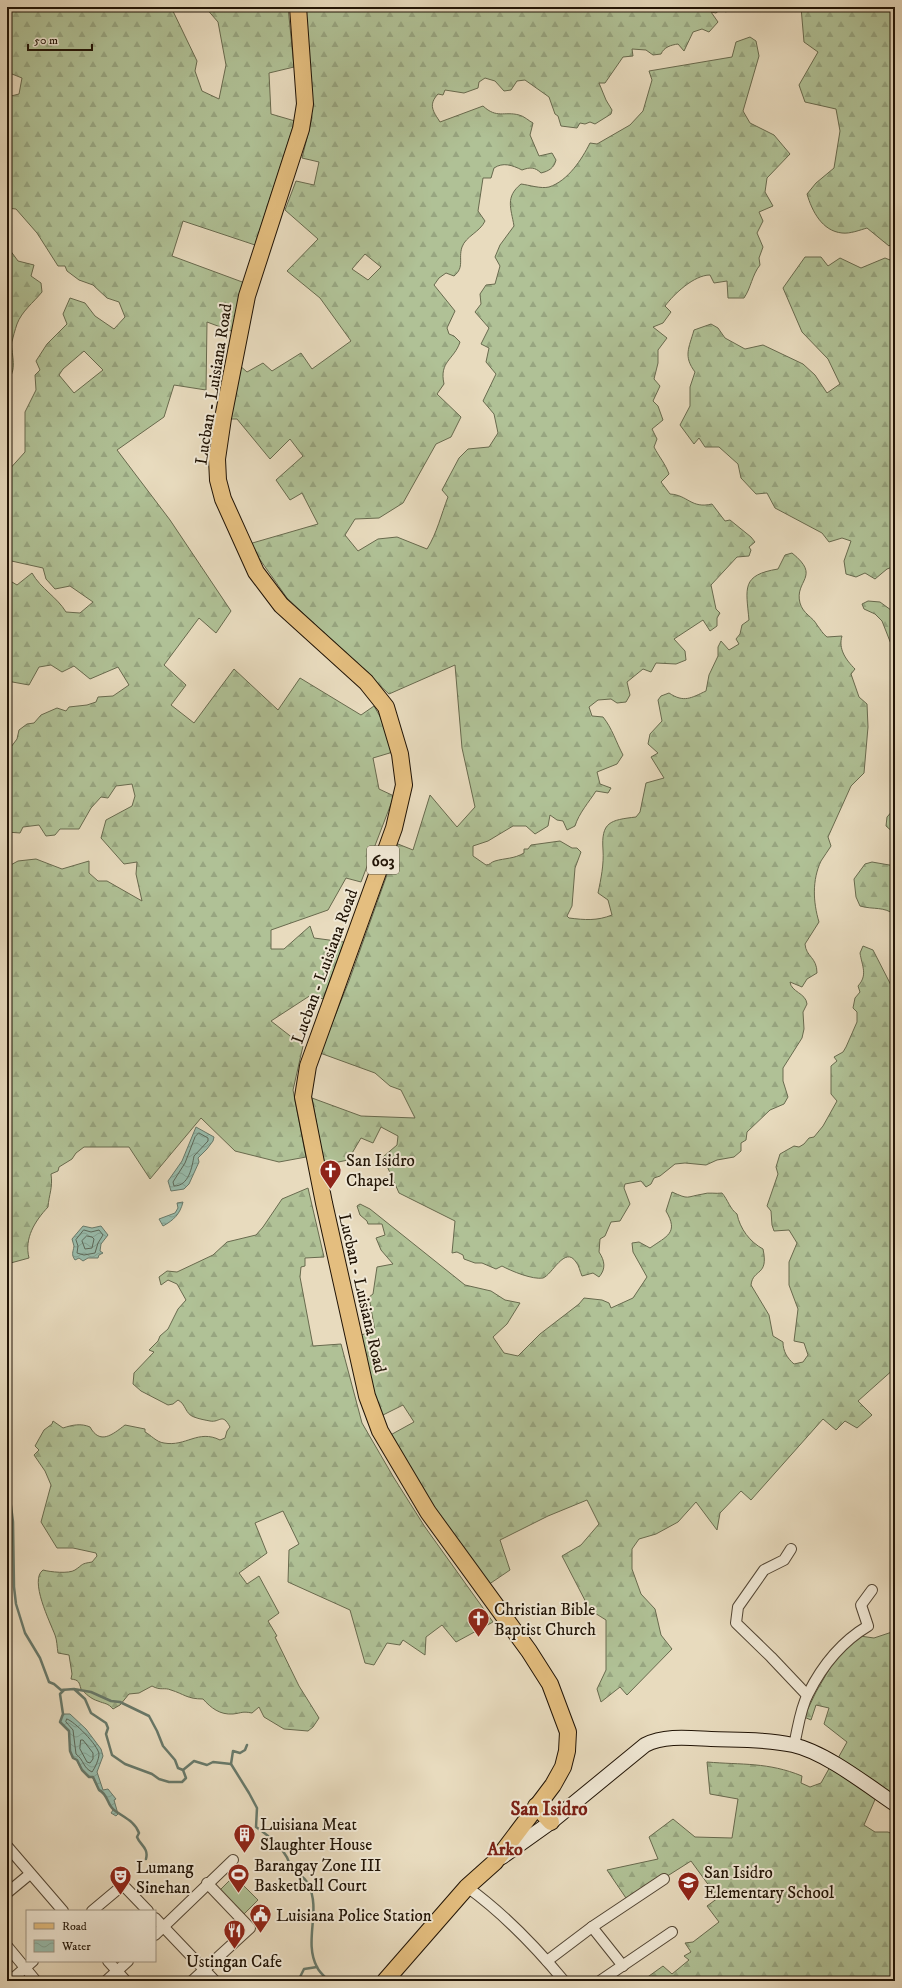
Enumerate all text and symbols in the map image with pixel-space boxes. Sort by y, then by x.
scale bar [28,26,92,52]
text: 50 m [34,33,58,48]
street label: Lucban - Luisiana Road [190,301,238,466]
road number: 603 [367,846,399,874]
street label: Lucban - Luisiana Road [287,885,363,1047]
place label: San Isidro Chapel [346,1150,415,1192]
church icon: San Isidro Chapel [317,1157,343,1190]
street label: Lucban - Luisiana Road [333,1211,391,1376]
place label: Christian Bible Baptist Church [494,1599,596,1641]
church icon: Christian Bible Baptist Church [466,1606,492,1639]
district label: San Isidro [511,1798,587,1821]
place label: Luisiana Meat Slaughter House [260,1814,372,1856]
building icon: Luisiana Meat Slaughter House [231,1821,257,1854]
district label: Arko [486,1839,523,1861]
place label: Barangay Zone III Basketball Court [254,1855,381,1897]
place label: Lumang Sinehan [136,1857,194,1899]
sports icon: Barangay Zone III Basketball Court [226,1862,252,1895]
place label: San Isidro Elementary School [704,1862,834,1904]
theatre icon: Lumang Sinehan [108,1864,134,1897]
school or university icon: San Isidro Elementary School [675,1869,701,1902]
public building icon: Luisiana Police Station [248,1902,274,1935]
place label: Luisiana Police Station [276,1905,432,1927]
legend [26,1910,156,1962]
restaurant icon: Ustingan Cafe [221,1918,247,1951]
text: Road [62,1919,87,1934]
text: Water [61,1939,91,1954]
place label: Ustingan Cafe [186,1951,282,1973]

